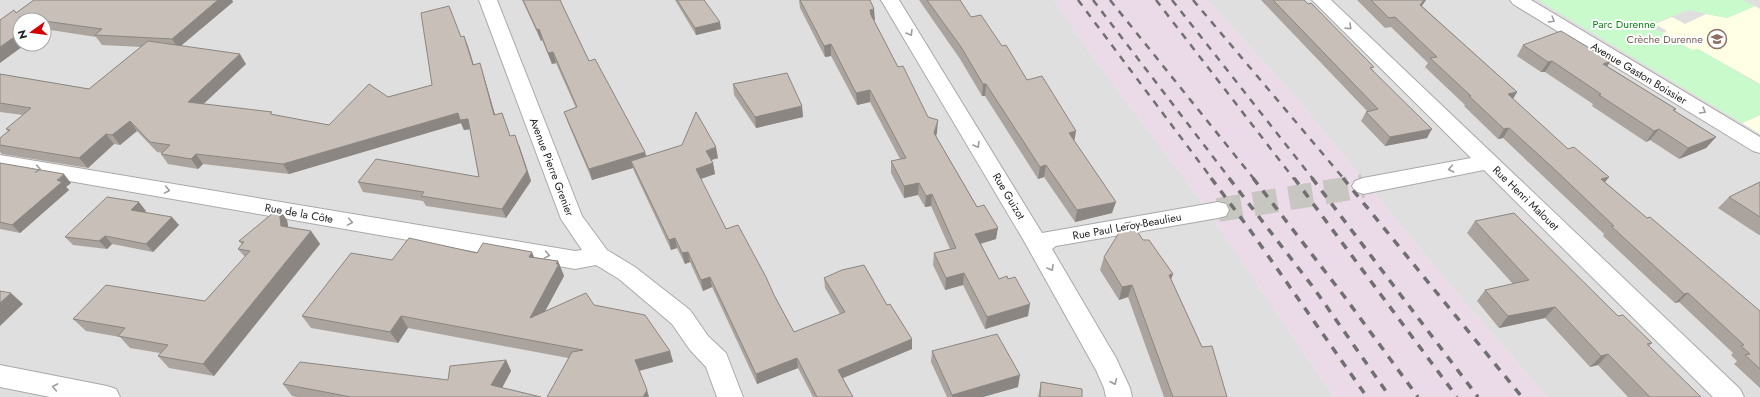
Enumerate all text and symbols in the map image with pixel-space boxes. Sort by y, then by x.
north arrow [12,12,52,52]
one-way arrow [1548,15,1555,23]
park label: Parc Durenne [1593,16,1656,32]
one-way arrow [1344,22,1352,30]
text: N [13,28,31,41]
school or university icon: Crèche Durenne [1706,28,1728,50]
one-way arrow [906,29,913,36]
place label: Crèche Durenne [1626,31,1703,47]
street label: Avenue Gaston Boissier [1588,38,1690,108]
one-way arrow [1699,106,1706,113]
street label: Avenue Pierre Grenier [526,115,578,219]
one-way arrow [973,141,980,148]
street label: Rue Henri Malouet [1489,162,1563,234]
one-way arrow [35,164,42,172]
one-way arrow [1448,165,1454,173]
street label: Rue Guizot [989,170,1029,223]
one-way arrow [164,186,170,194]
street label: Rue de la Côte [264,199,335,227]
street label: Rue Paul Leroy-Beaulieu [1071,209,1183,243]
one-way arrow [347,217,353,225]
one-way arrow [544,250,550,259]
one-way arrow [1046,264,1053,271]
one-way arrow [1109,377,1117,385]
one-way arrow [52,383,58,392]

